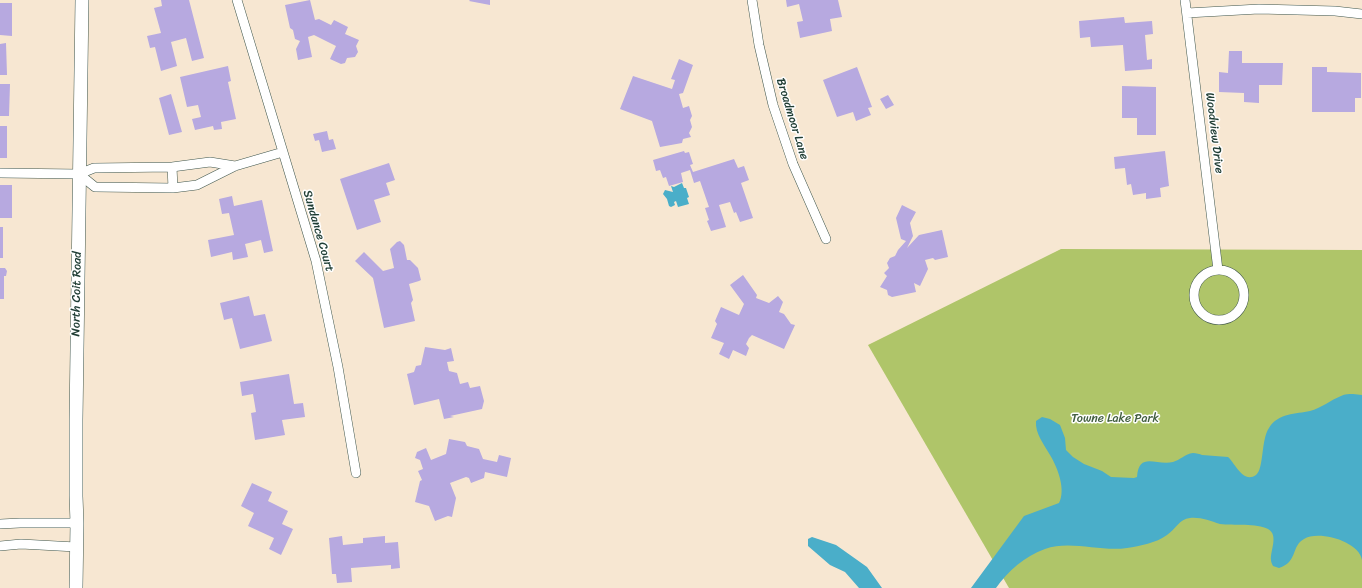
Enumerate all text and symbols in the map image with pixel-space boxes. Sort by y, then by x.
street label: Broadmoor Lane [773,77,811,161]
street label: Woodview Drive [1202,92,1226,174]
street label: Sundance Court [299,188,337,274]
street label: North Coit Road [69,251,85,337]
park label: Towne Lake Park [1071,412,1159,426]

